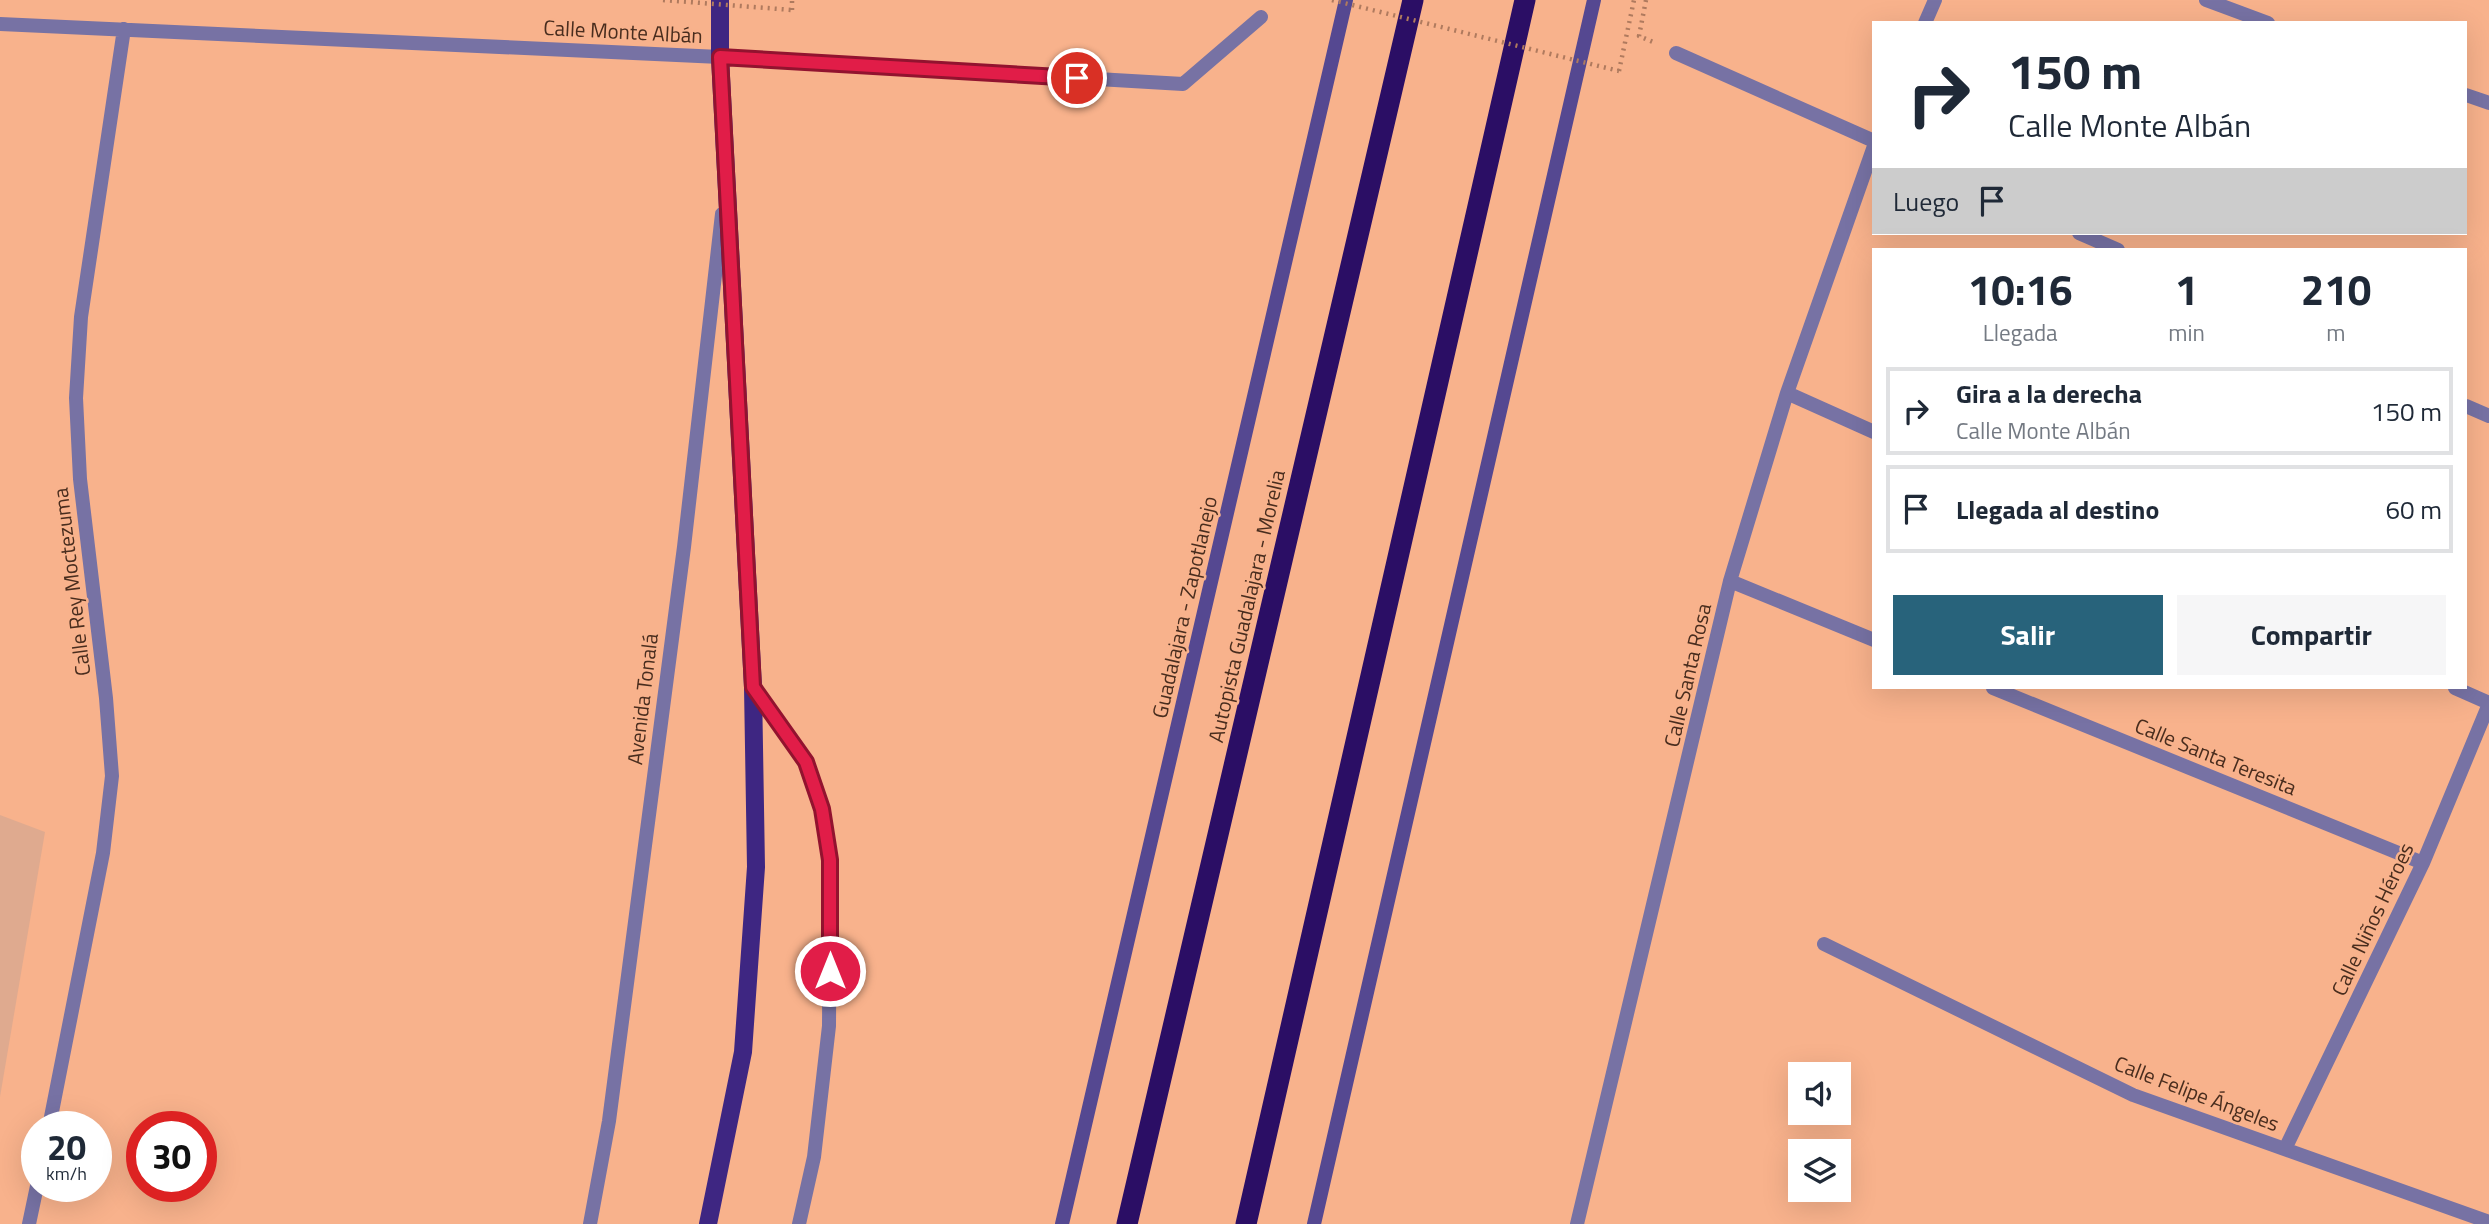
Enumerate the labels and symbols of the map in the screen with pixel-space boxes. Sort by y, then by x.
street label: Calle Monte Albán [543,11,703,51]
pin [1047,48,1107,108]
street label: Autopista Guadalajara - Morelia [1199,466,1293,746]
street label: Calle Rey Moctezuma [44,486,98,678]
street label: Guadalajara - Zapotlanejo [1143,493,1225,721]
street label: Calle Santa Rosa [1655,600,1719,750]
street label: Avenida Tonalá [618,631,666,767]
street label: Calle Santa Teresita [2130,709,2302,803]
street label: Calle Niños Héroes [2323,837,2421,1001]
position arrow [793,934,867,1008]
street label: Calle Felipe Ángeles [2110,1047,2284,1139]
speed limit sign: 30 [126,1111,217,1202]

